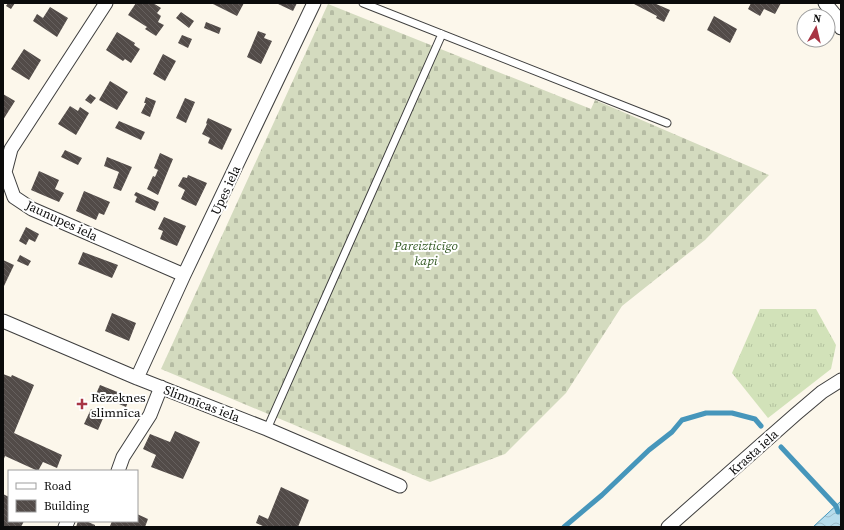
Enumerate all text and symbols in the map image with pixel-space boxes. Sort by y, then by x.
north arrow [796,8,836,48]
text: N [812,11,822,27]
street label: Upes iela [207,162,244,218]
street label: Jaunupes iela [22,196,101,245]
park label: Pareizticīgo kapi [393,237,458,269]
street label: Slimnīcas iela [161,381,243,426]
place label: Rēzeknes slimnīca [91,389,146,421]
marker: Rēzeknes slimnīca [76,398,88,410]
street label: Krasta iela [725,425,782,479]
legend [8,470,138,522]
text: Road [44,478,71,494]
text: Building [44,498,89,514]

